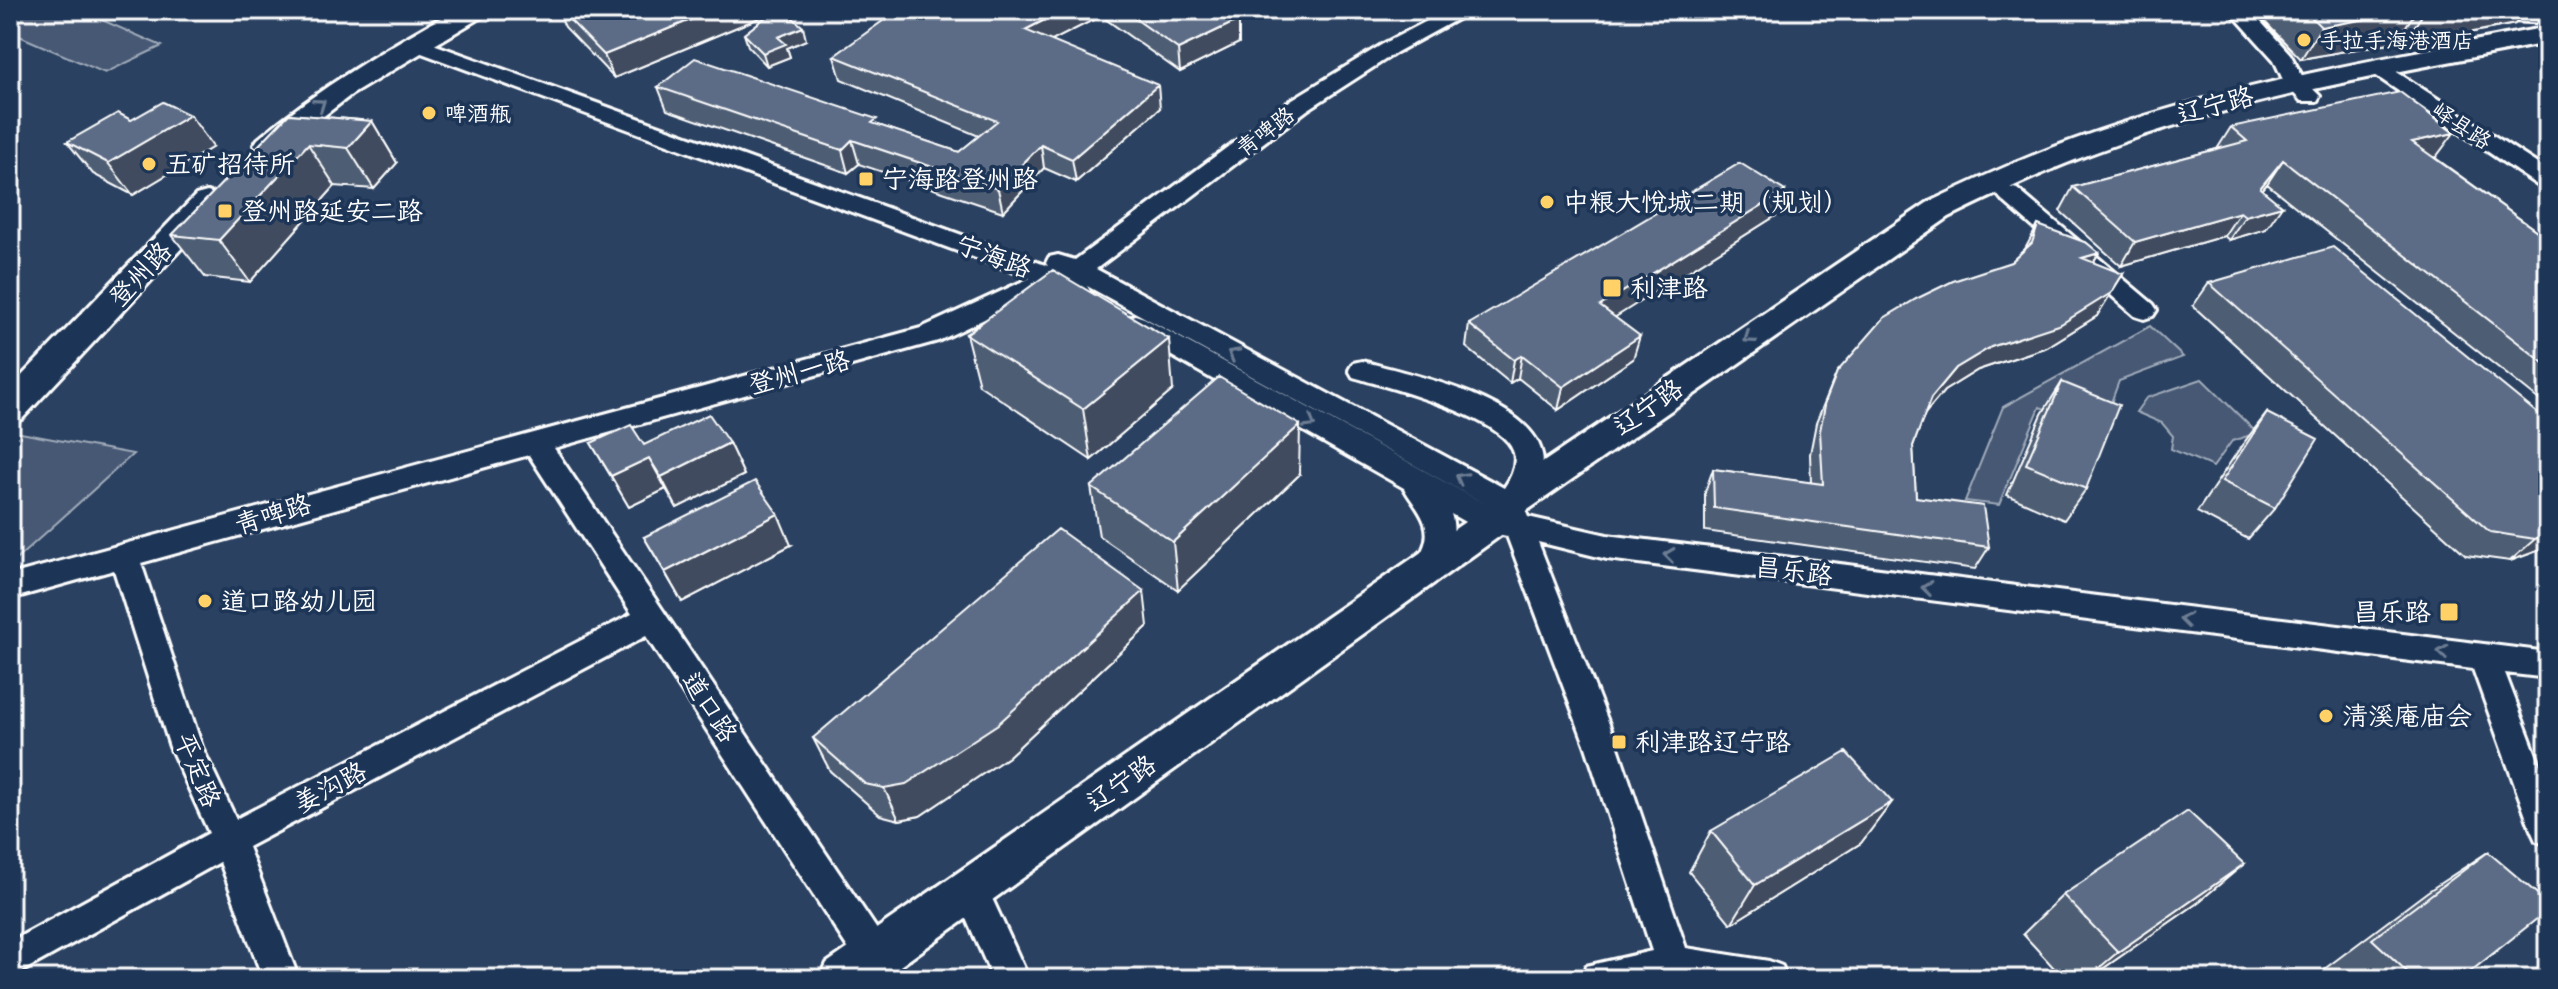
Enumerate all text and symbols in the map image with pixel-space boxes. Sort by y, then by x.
place label: 手拉手海港酒店 [2320,28,2474,54]
marker: 手拉手海港酒店 [2295,31,2313,49]
street label: 辽宁路 [2174,81,2257,131]
street label: 峄县路 [2427,97,2496,155]
one-way arrow [312,99,326,114]
place label: 啤酒瓶 [445,101,511,127]
street label: 青啤路 [1231,102,1300,162]
marker: 啤酒瓶 [420,104,438,122]
place label: 五矿招待所 [165,150,295,180]
marker: 五矿招待所 [140,155,158,173]
place label: 宁海路登州路 [882,165,1038,195]
marker: 宁海路登州路 [857,170,875,188]
place label: 中粮大悦城二期（规划） [1563,188,1849,218]
marker: 中粮大悦城二期（规划） [1538,193,1556,211]
place label: 登州路延安二路 [241,197,423,227]
marker: 登州路延安二路 [216,202,234,220]
street label: 宁海路 [952,230,1035,284]
street label: 登州路 [103,236,178,313]
place label: 利津路 [1630,274,1708,304]
marker: 利津路 [1601,277,1623,299]
one-way arrow [1743,328,1757,343]
street label: 登州一路 [745,345,853,401]
one-way arrow [1227,349,1241,364]
street label: 辽宁路 [1608,373,1689,442]
one-way arrow [1301,413,1316,428]
one-way arrow [1455,473,1470,488]
street label: 青啤路 [232,489,315,541]
one-way arrow [1662,547,1676,564]
street label: 昌乐路 [1753,552,1834,592]
one-way arrow [1920,579,1933,596]
place label: 道口路幼儿园 [221,587,377,617]
marker: 道口路幼儿园 [196,592,214,610]
place label: 昌乐路 [2353,598,2431,628]
marker: 昌乐路 [2438,601,2460,623]
one-way arrow [2178,612,2192,629]
one-way arrow [2436,644,2450,661]
street label: 道口路 [675,667,743,748]
place label: 清溪庵庙会 [2342,702,2472,732]
marker: 清溪庵庙会 [2317,707,2335,725]
place label: 利津路辽宁路 [1635,728,1791,758]
street label: 平定路 [168,729,226,812]
marker: 利津路辽宁路 [1610,733,1628,751]
street label: 辽宁路 [1081,749,1162,818]
street label: 姜沟路 [289,756,372,819]

